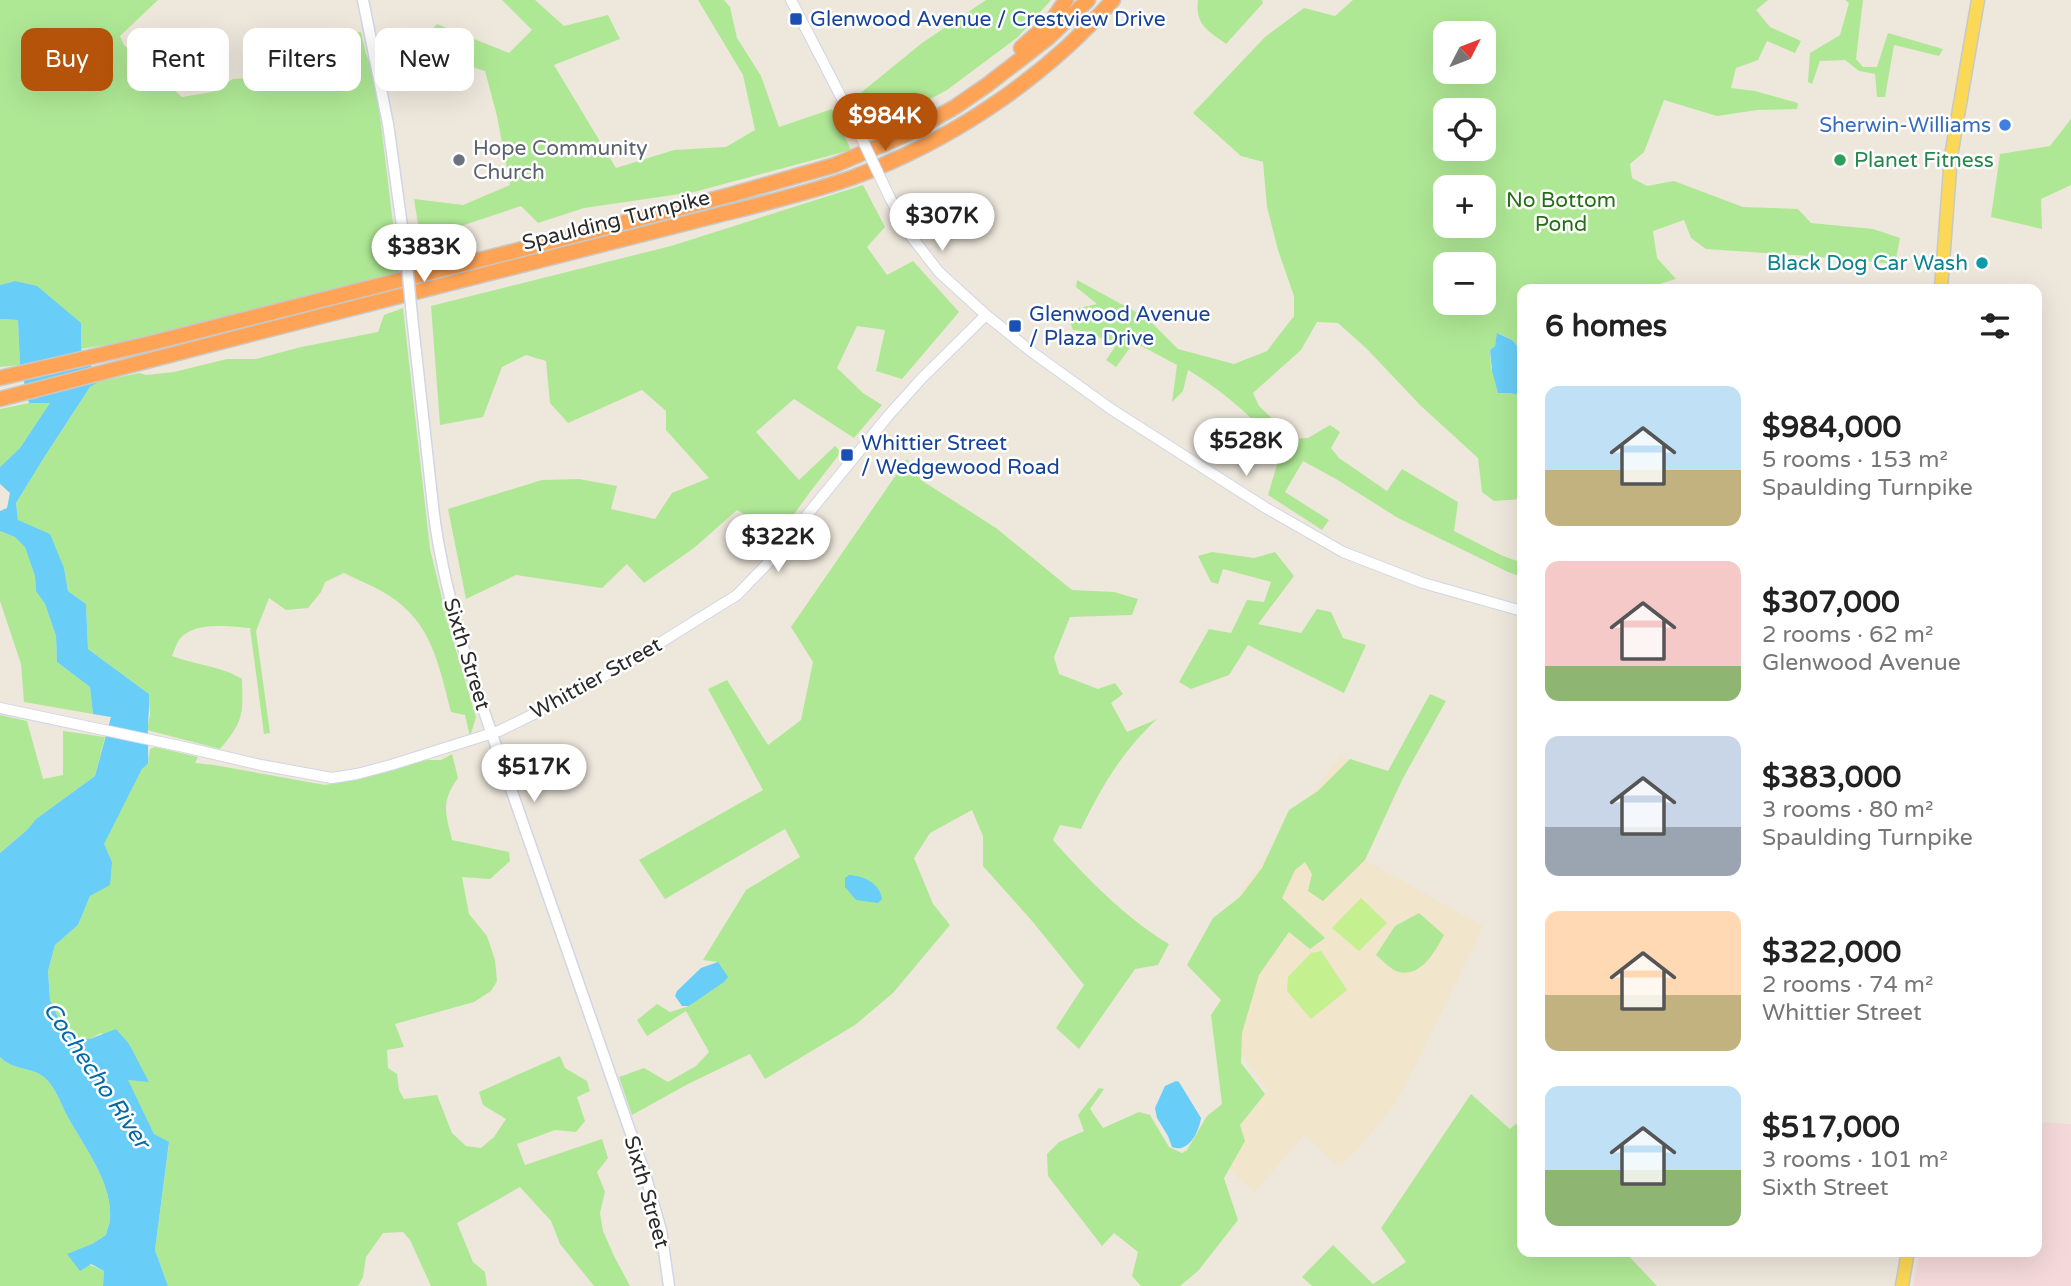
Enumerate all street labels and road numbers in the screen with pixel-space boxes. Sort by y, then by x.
street label: Spaulding Turnpike [520,185,713,256]
street label: Sixth Street [438,595,495,713]
street label: Whittier Street [526,632,666,725]
street label: Sixth Street [619,1133,674,1251]

